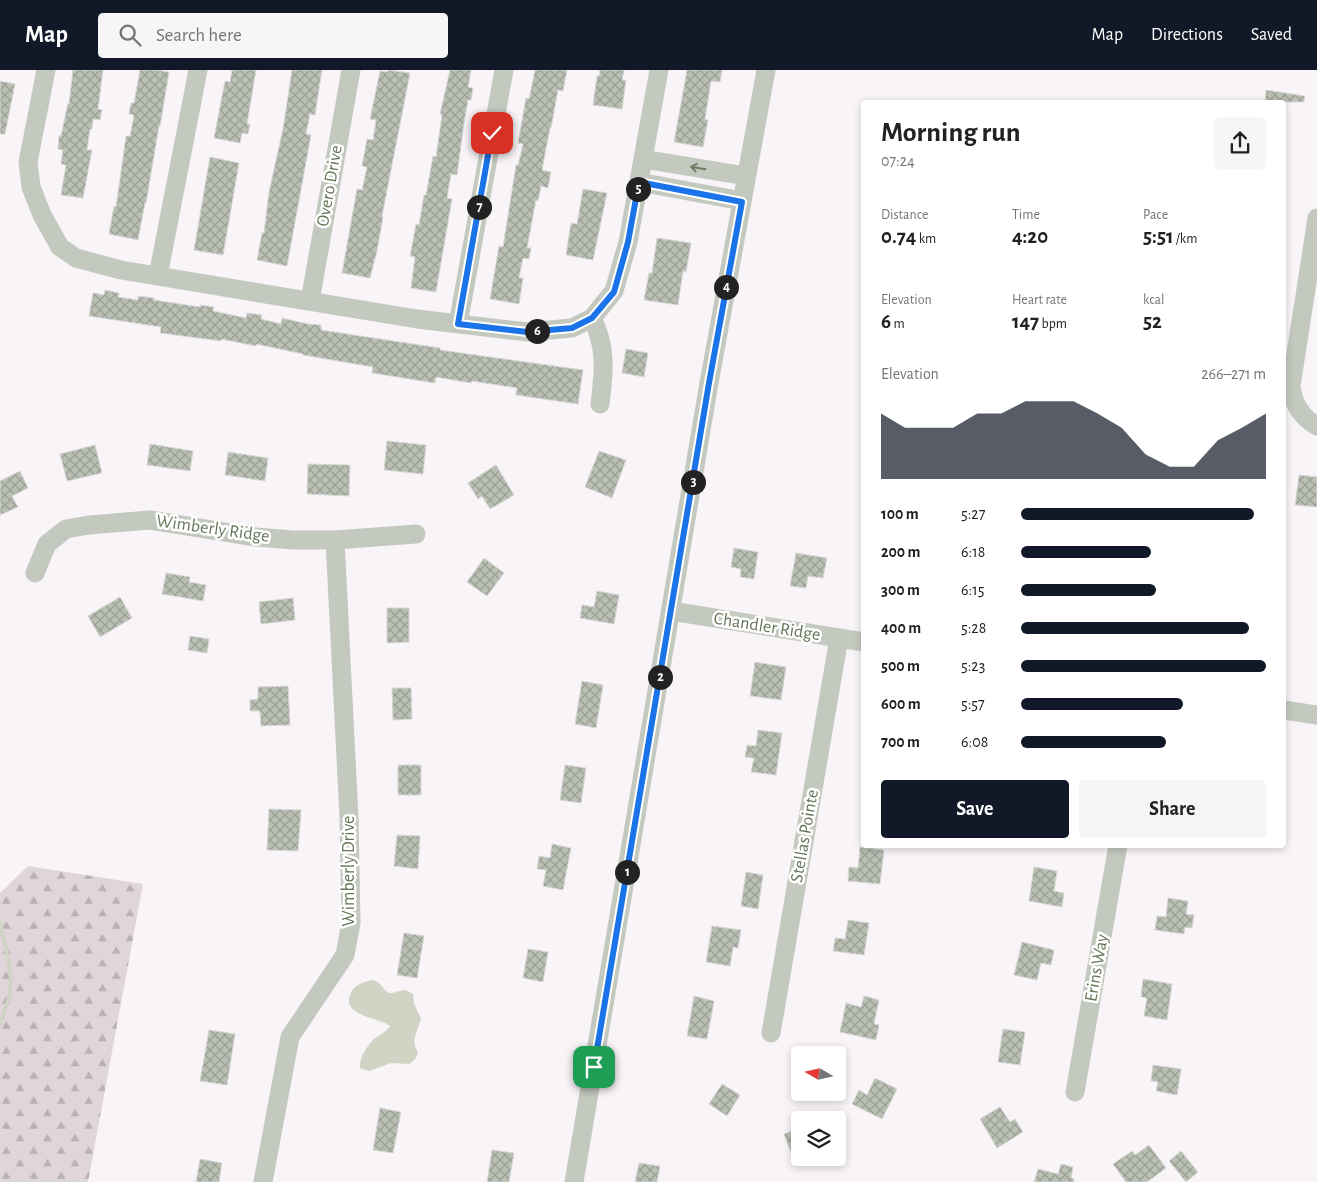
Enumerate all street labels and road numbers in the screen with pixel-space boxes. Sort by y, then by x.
street label: Overo Drive [314,144,346,228]
street label: Wimberly Ridge [155,512,271,546]
street label: Chandler Ridge [712,610,822,644]
street label: Stellas Pointe [788,788,822,884]
street label: Wimberly Drive [340,816,358,926]
street label: Erins Way [1082,932,1112,1003]

